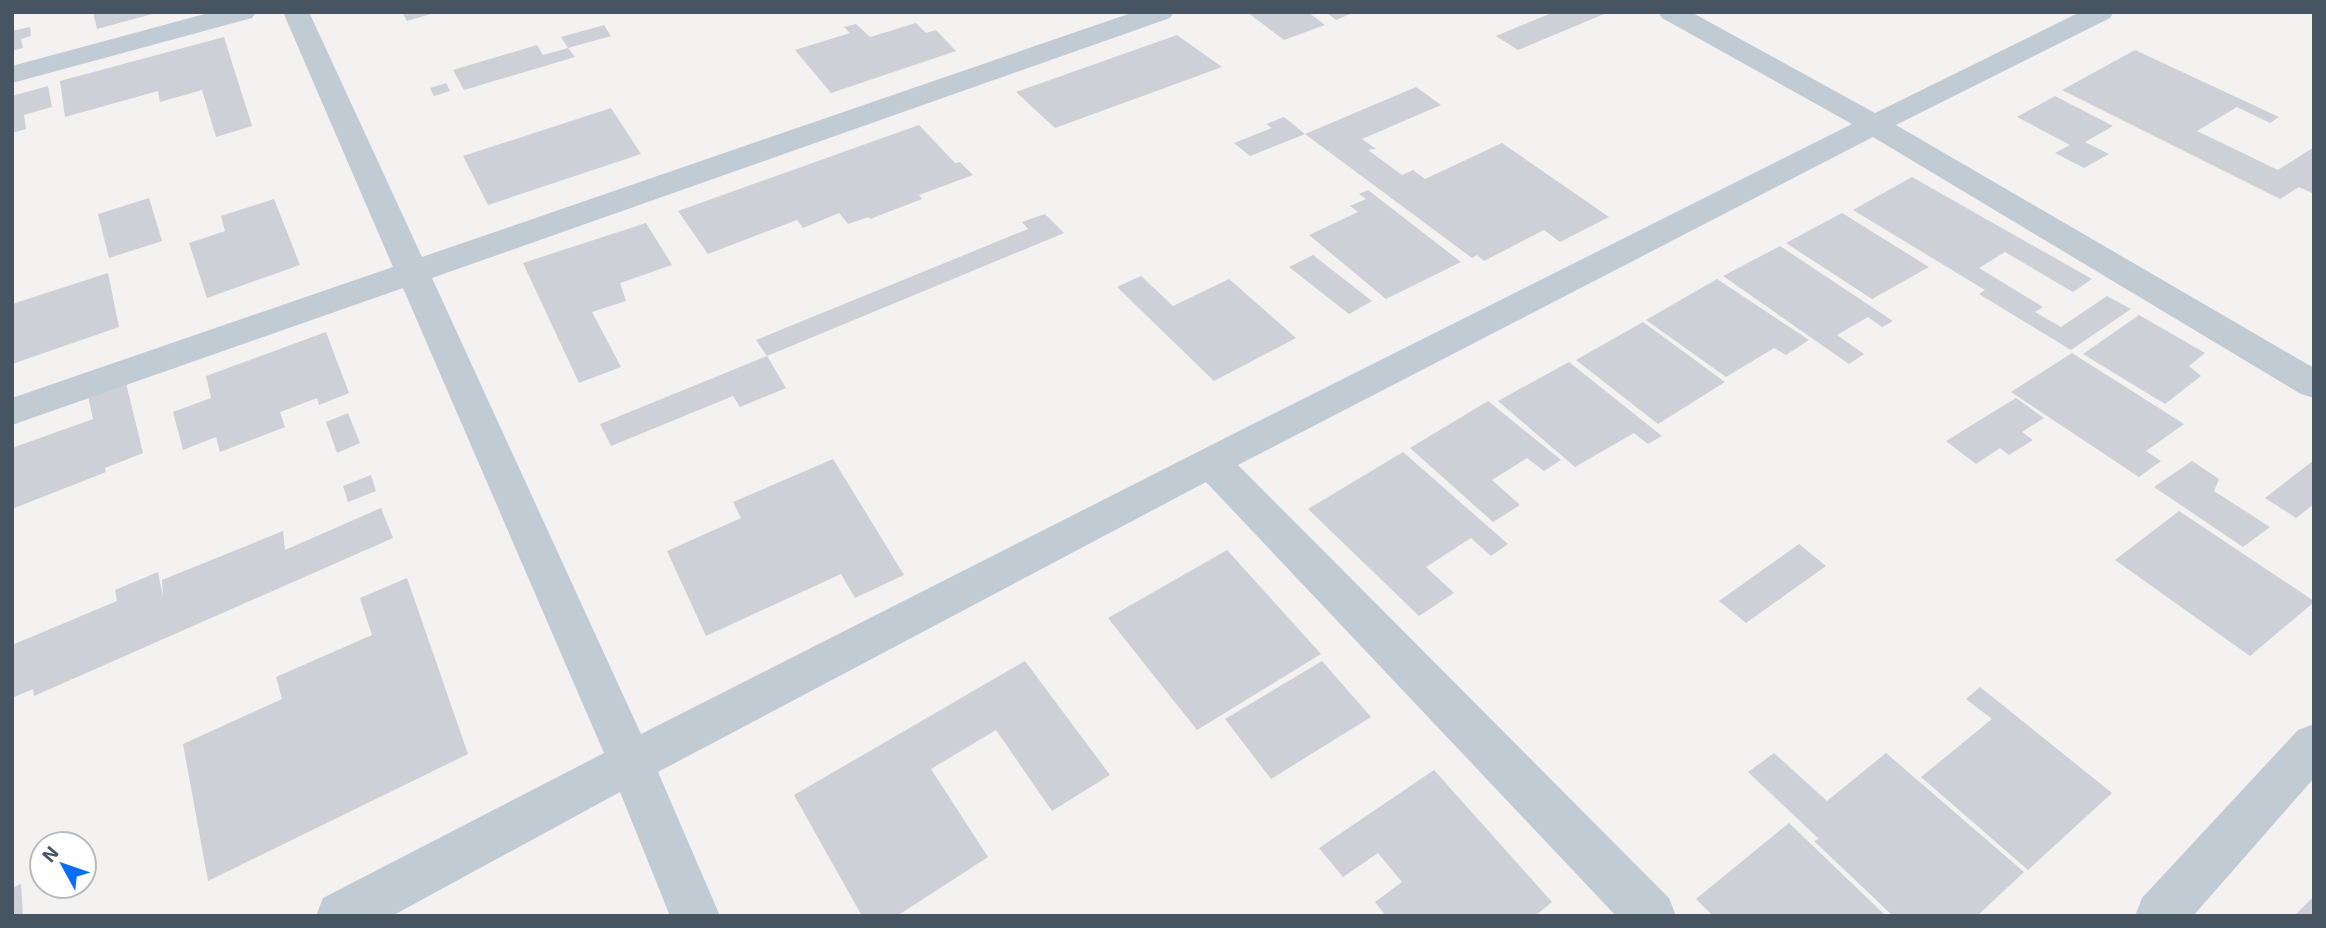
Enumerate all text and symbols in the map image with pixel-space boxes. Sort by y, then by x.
north arrow [28,830,98,900]
text: N [36,841,63,866]

